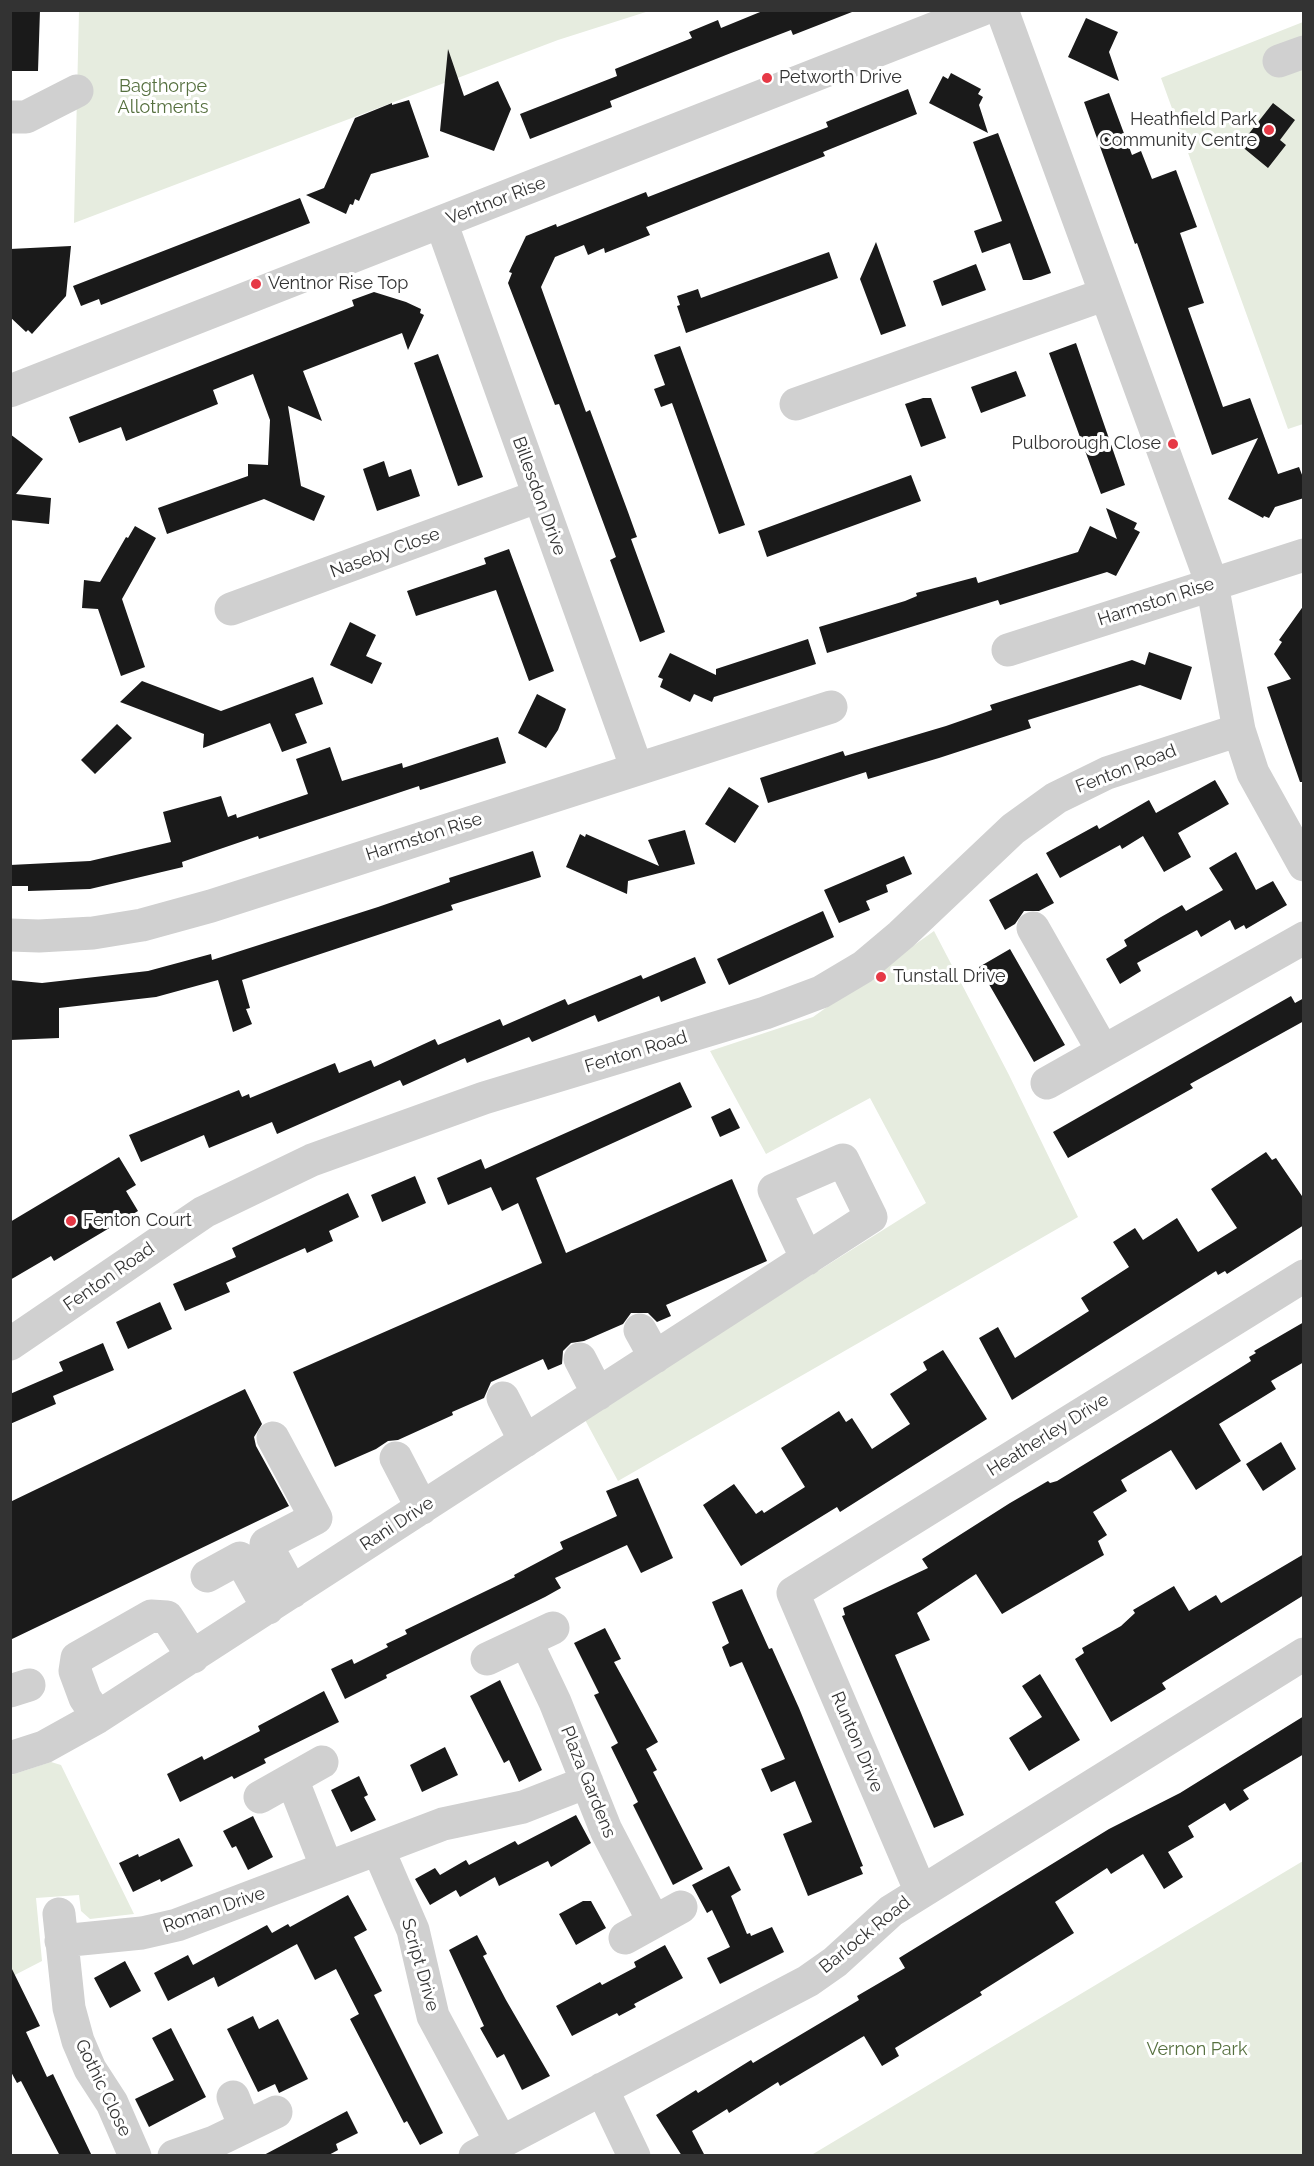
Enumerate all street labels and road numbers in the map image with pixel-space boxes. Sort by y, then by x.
street label: Ventnor Rise [443,172,549,230]
street label: Billesdon Drive [507,434,571,558]
street label: Naseby Close [327,523,443,583]
street label: Harmston Rise [1095,573,1217,631]
street label: Fenton Road [1073,740,1179,798]
street label: Harmston Rise [363,808,485,866]
street label: Fenton Road [582,1026,690,1078]
street label: Fenton Road [59,1238,159,1316]
street label: Heatherley Drive [983,1389,1113,1481]
street label: Rani Drive [356,1492,438,1556]
street label: Runton Drive [826,1688,888,1796]
street label: Plaza Gardens [556,1723,620,1841]
street label: Roman Drive [160,1882,268,1938]
street label: Barlock Road [815,1892,915,1978]
street label: Script Drive [396,1916,444,2014]
street label: Gothic Close [70,2036,136,2140]

